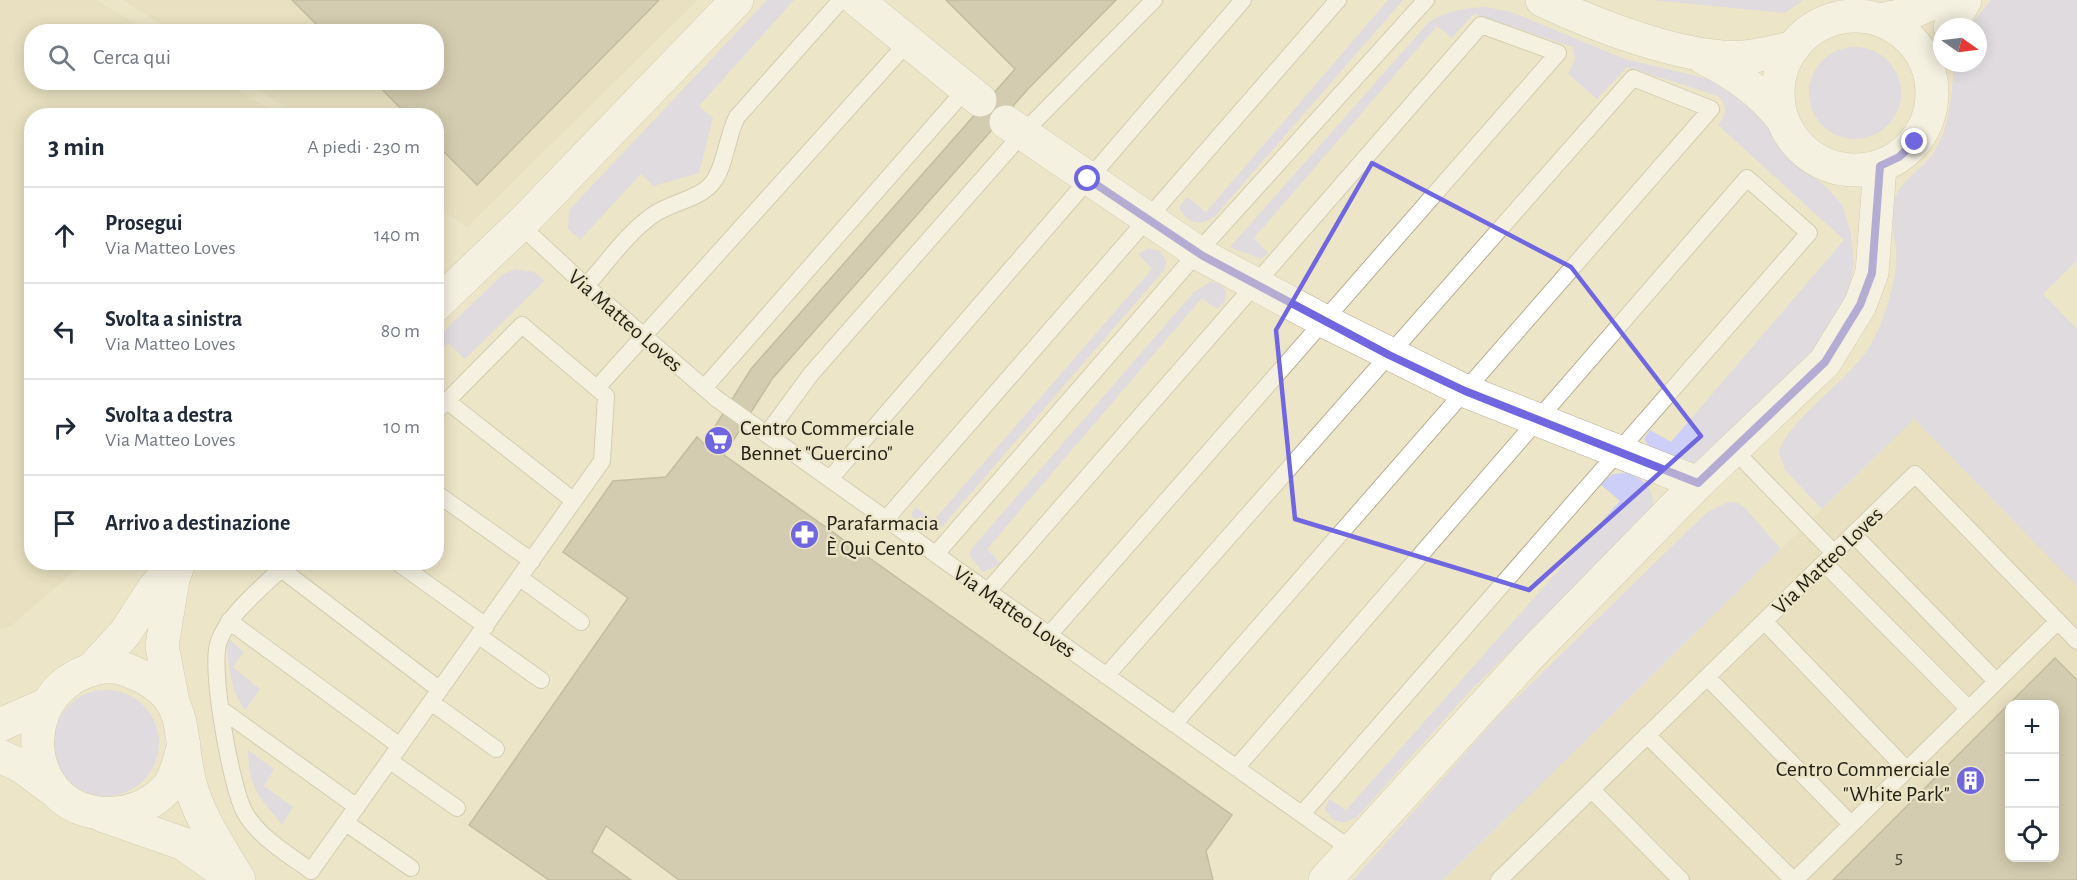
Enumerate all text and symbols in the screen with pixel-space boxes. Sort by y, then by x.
north arrow [1933,18,1987,72]
search box [24,24,444,90]
icon: search [45,41,78,74]
text: Cerca qui [93,46,171,68]
route end [1901,128,1927,154]
text: 3 min [48,134,105,160]
text: A piedi · 230 m [307,137,420,157]
route start [1074,165,1100,191]
text: Prosegui [105,212,182,234]
icon: ahead [48,219,81,252]
text: 140 m [374,225,420,245]
text: Via Matteo Loves [105,238,236,258]
street label: Via Matteo Loves [564,265,687,376]
text: Svolta a sinistra [105,308,242,330]
icon: left [48,315,81,348]
text: 80 m [381,321,420,341]
text: Via Matteo Loves [105,334,236,354]
text: Svolta a destra [105,404,233,426]
icon: right [48,411,81,444]
text: 10 m [383,417,420,437]
place label: Centro Commerciale Bennet "Guercino" [740,417,914,464]
supermarket icon: Centro Commerciale Bennet "Guercino" [703,424,735,456]
text: Via Matteo Loves [105,430,236,450]
street label: Via Matteo Loves [1768,503,1887,619]
icon: arrive [48,507,81,540]
text: Arrivo a destinazione [105,512,290,534]
place label: Parafarmacia È Qui Cento [826,512,939,559]
pharmacy icon: Parafarmacia È Qui Cento [789,519,821,551]
street label: Via Matteo Loves [949,562,1080,662]
map controls [2005,700,2059,862]
button: + [2005,700,2059,754]
button: − [2005,754,2059,808]
place label: Centro Commerciale "White Park" [1776,758,1950,805]
building icon: Centro Commerciale "White Park" [1955,765,1987,797]
button: locate [2005,808,2059,862]
house number: 5 [1895,847,1903,867]

